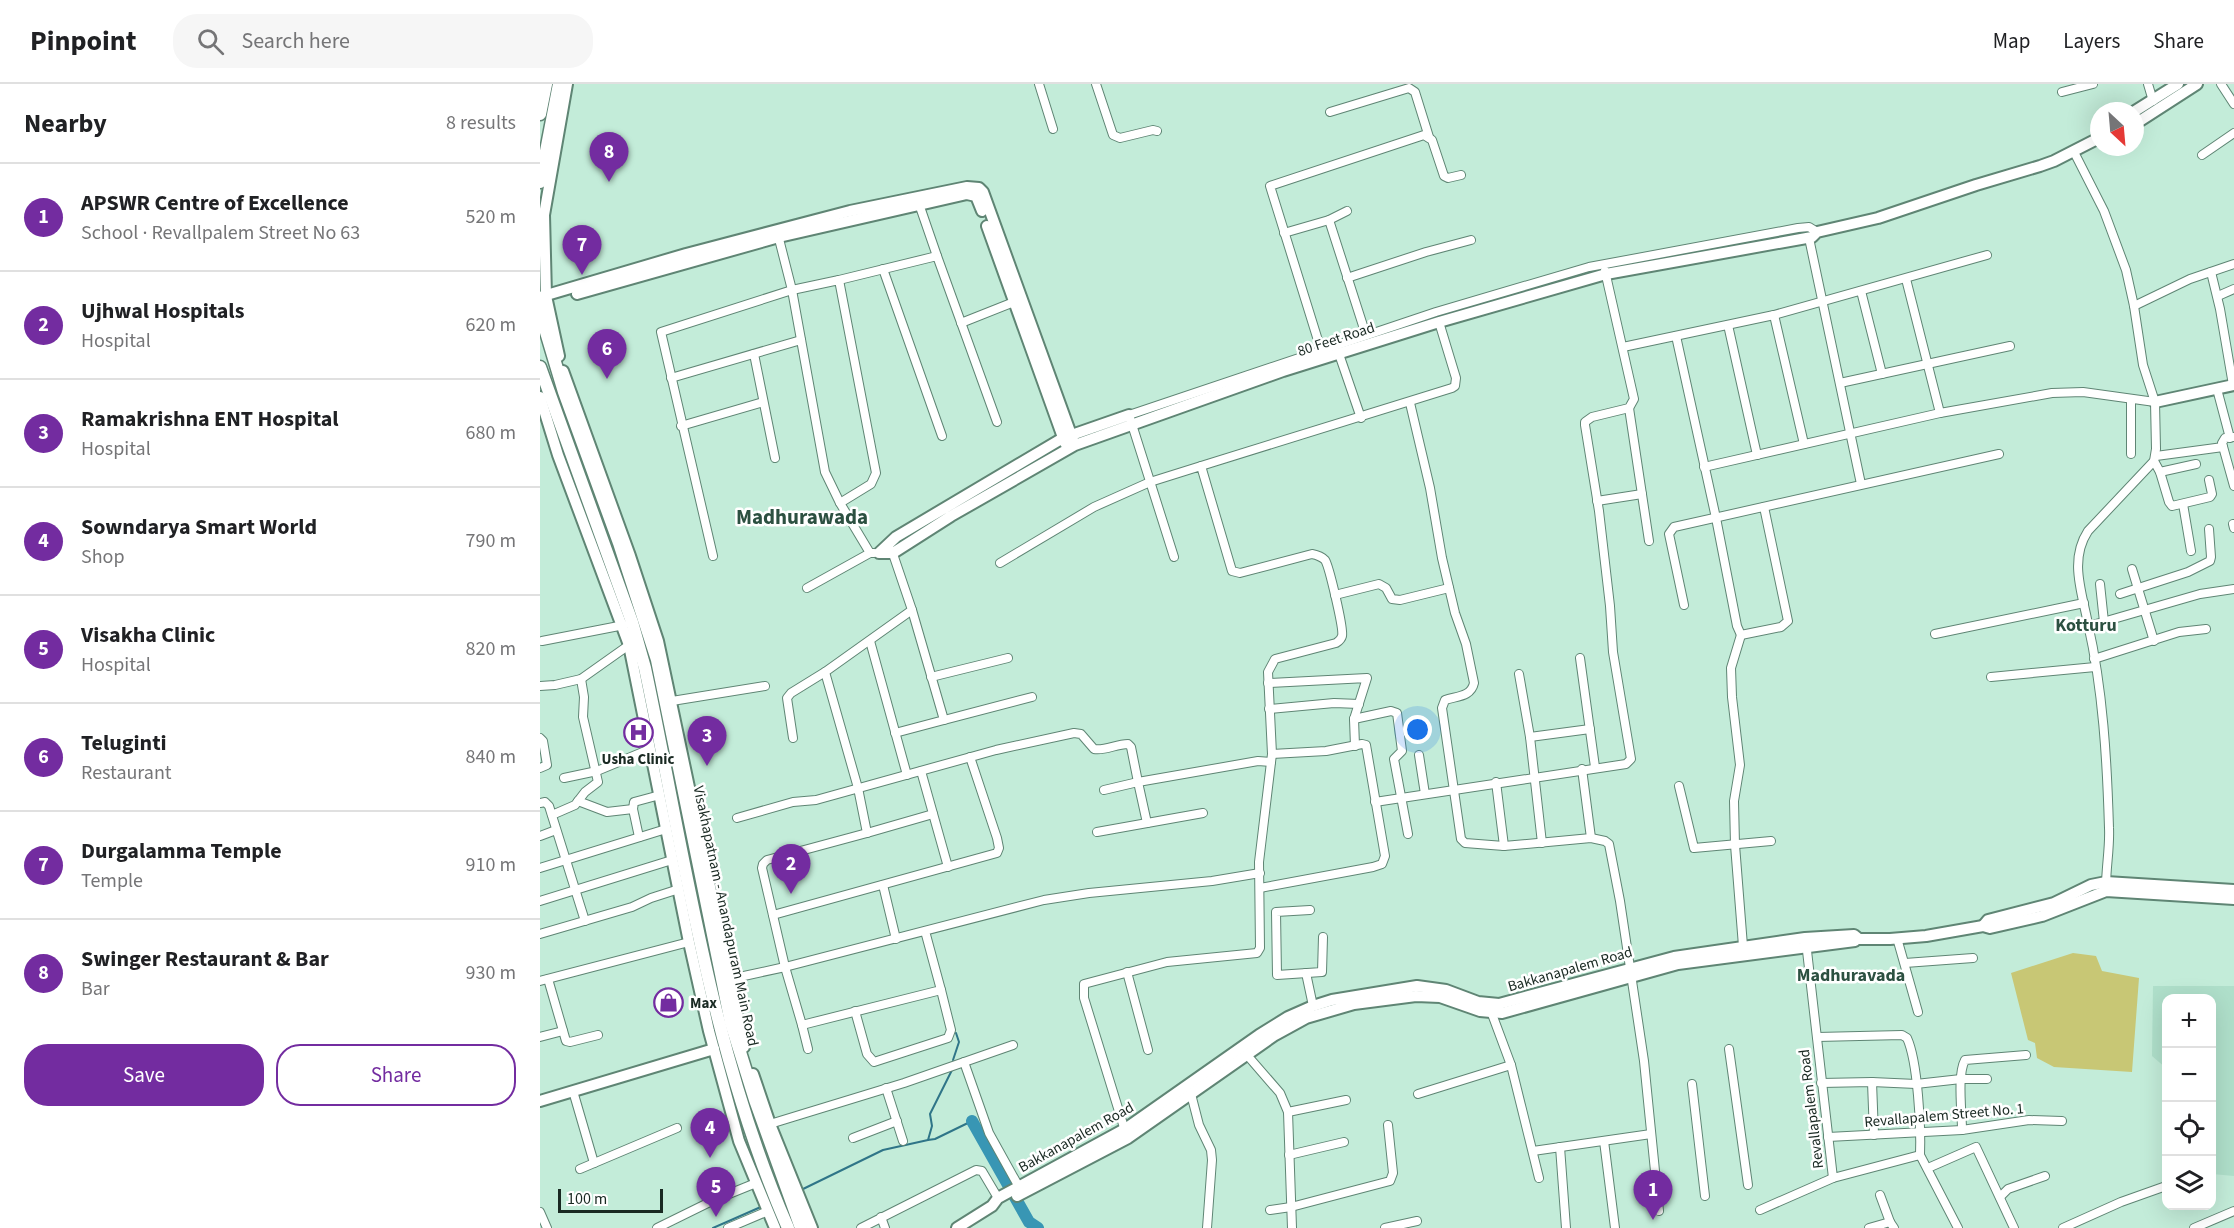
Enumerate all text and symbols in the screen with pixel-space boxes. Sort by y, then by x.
search box [173,14,593,68]
text: Pinpoint [30,21,137,61]
icon: search [194,25,227,58]
text: Search here [242,25,350,57]
text: Map [1993,26,2030,56]
text: Layers [2063,26,2120,56]
text: Share [2153,26,2204,56]
north arrow [2090,102,2144,156]
text: Nearby [24,105,107,142]
text: 8 results [446,109,516,137]
pin: 8 [590,132,628,182]
text: APSWR Centre of Excellence [81,187,349,219]
text: 1 [38,203,49,231]
text: 520 m [466,203,516,231]
text: School · Revallpalem Street No 63 [81,219,360,247]
pin: 7 [562,226,602,275]
text: Ujhwal Hospitals [81,295,244,327]
text: 2 [38,311,49,339]
text: 620 m [466,311,516,339]
street label: 80 Feet Road [1295,317,1377,362]
text: Hospital [81,327,151,355]
pin: 6 [588,330,626,379]
text: Ramakrishna ENT Hospital [81,403,339,435]
text: 3 [38,419,49,447]
text: 680 m [466,419,516,447]
text: Hospital [81,435,151,463]
district label: Madhurawada [736,502,868,532]
text: Sowndarya Smart World [81,511,317,543]
text: 4 [38,527,49,555]
text: 790 m [466,527,516,555]
text: Shop [81,543,125,571]
district label: Kotturu [2055,613,2117,638]
text: Visakha Clinic [81,619,215,651]
text: 5 [38,635,49,663]
text: 820 m [466,635,516,663]
text: Hospital [81,651,151,679]
your location [1403,715,1432,744]
hospital icon: Usha Clinic [622,716,654,748]
pin: 3 [688,716,726,766]
text: Teluginti [81,727,167,759]
text: 6 [38,743,49,771]
text: 840 m [466,743,516,771]
place label: Usha Clinic [602,749,674,770]
text: Restaurant [81,759,172,787]
street label: Visakhapatnam - Anandapuram Main Road [688,784,763,1048]
text: Durgalamma Temple [81,835,282,867]
pin: 2 [772,844,810,894]
text: 7 [38,851,49,879]
text: 910 m [466,851,516,879]
text: Temple [81,867,143,895]
street label: Bakkanapalem Road [1505,942,1635,997]
text: Swinger Restaurant & Bar [81,943,329,975]
text: 8 [38,959,49,987]
text: 930 m [466,959,516,987]
district label: Madhuravada [1797,963,1905,988]
text: Bar [81,975,110,1003]
shop icon: Max [653,987,685,1019]
place label: Max [690,993,717,1014]
map controls [2162,994,2216,1210]
button: + [2162,994,2216,1048]
button: Save [24,1044,264,1106]
button: Share [276,1044,516,1106]
street label: Revallapalem Road [1794,1048,1829,1170]
button: − [2162,1048,2216,1102]
street label: Bakkanapalem Road [1015,1097,1138,1178]
street label: Revallapalem Street No. 1 [1863,1098,2025,1133]
button: locate [2162,1102,2216,1156]
pin: 4 [690,1108,730,1158]
button: layers [2162,1156,2216,1210]
pin: 5 [696,1168,735,1217]
pin: 1 [1634,1170,1672,1220]
scale bar [558,1186,663,1214]
text: 100 m [567,1188,607,1210]

